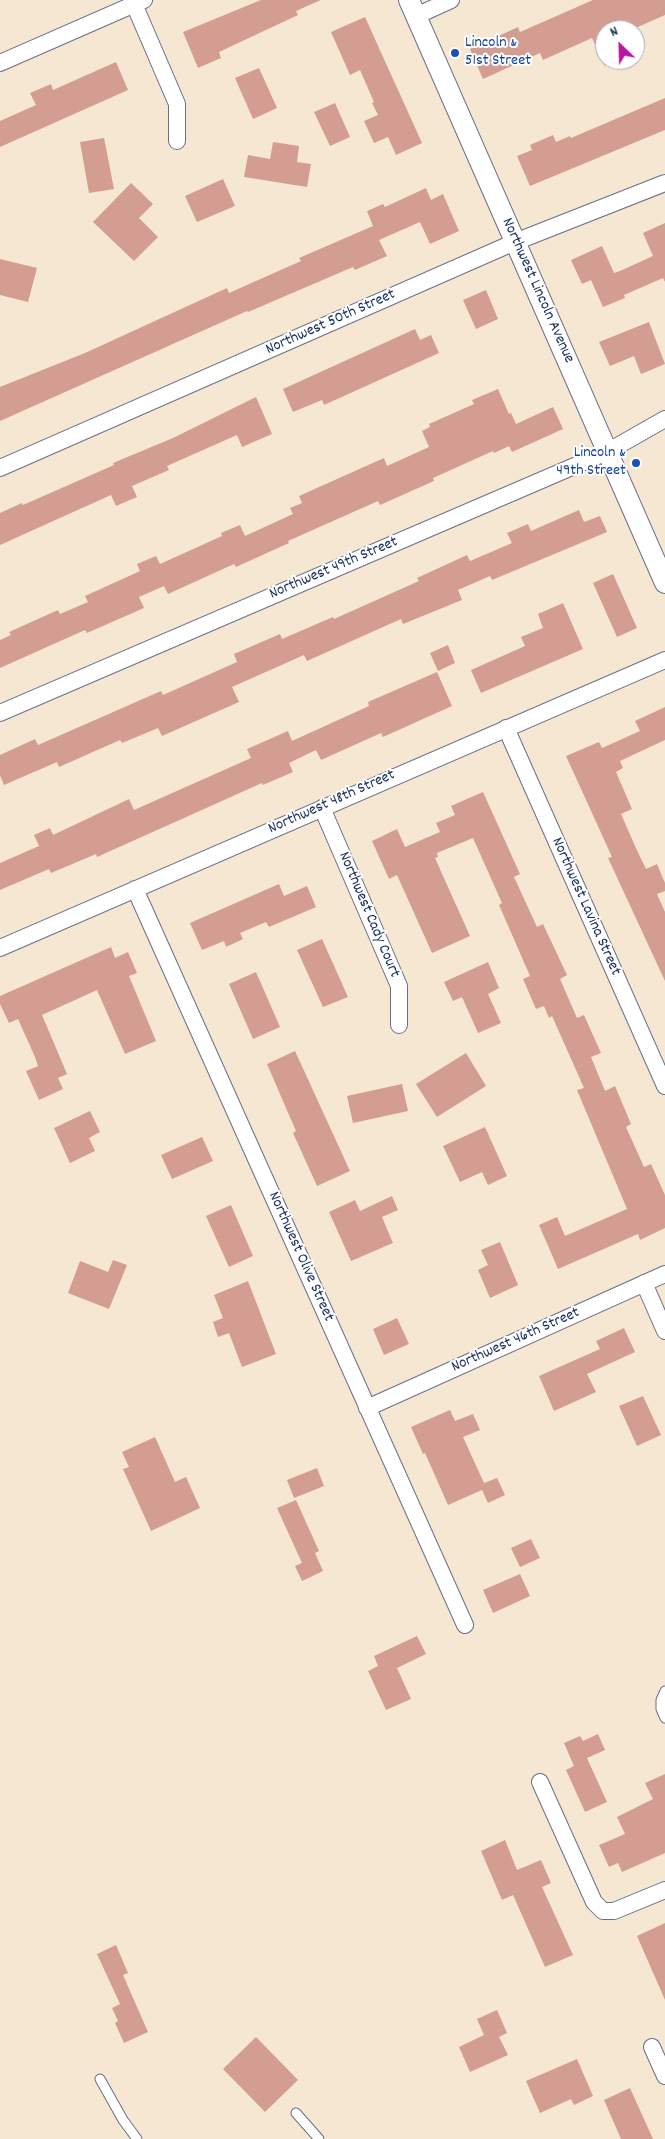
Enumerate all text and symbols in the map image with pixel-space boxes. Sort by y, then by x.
north arrow [595,20,645,70]
text: N [607,22,622,43]
place label: Lincoln & 51st Street [465,34,531,72]
marker: Lincoln & 51st Street [449,47,461,59]
street label: Northwest Lincoln Avenue [496,215,578,367]
street label: Northwest 50th Street [263,286,399,360]
place label: Lincoln & 49th Street [556,444,626,482]
marker: Lincoln & 49th Street [630,457,642,469]
street label: Northwest 49th Street [267,533,401,605]
street label: Northwest 48th Street [266,766,398,840]
street label: Northwest Lavina Street [546,835,624,979]
street label: Northwest Cady Court [333,849,403,981]
street label: Northwest Olive Street [263,1189,337,1325]
street label: Northwest 46th Street [449,1304,583,1378]

